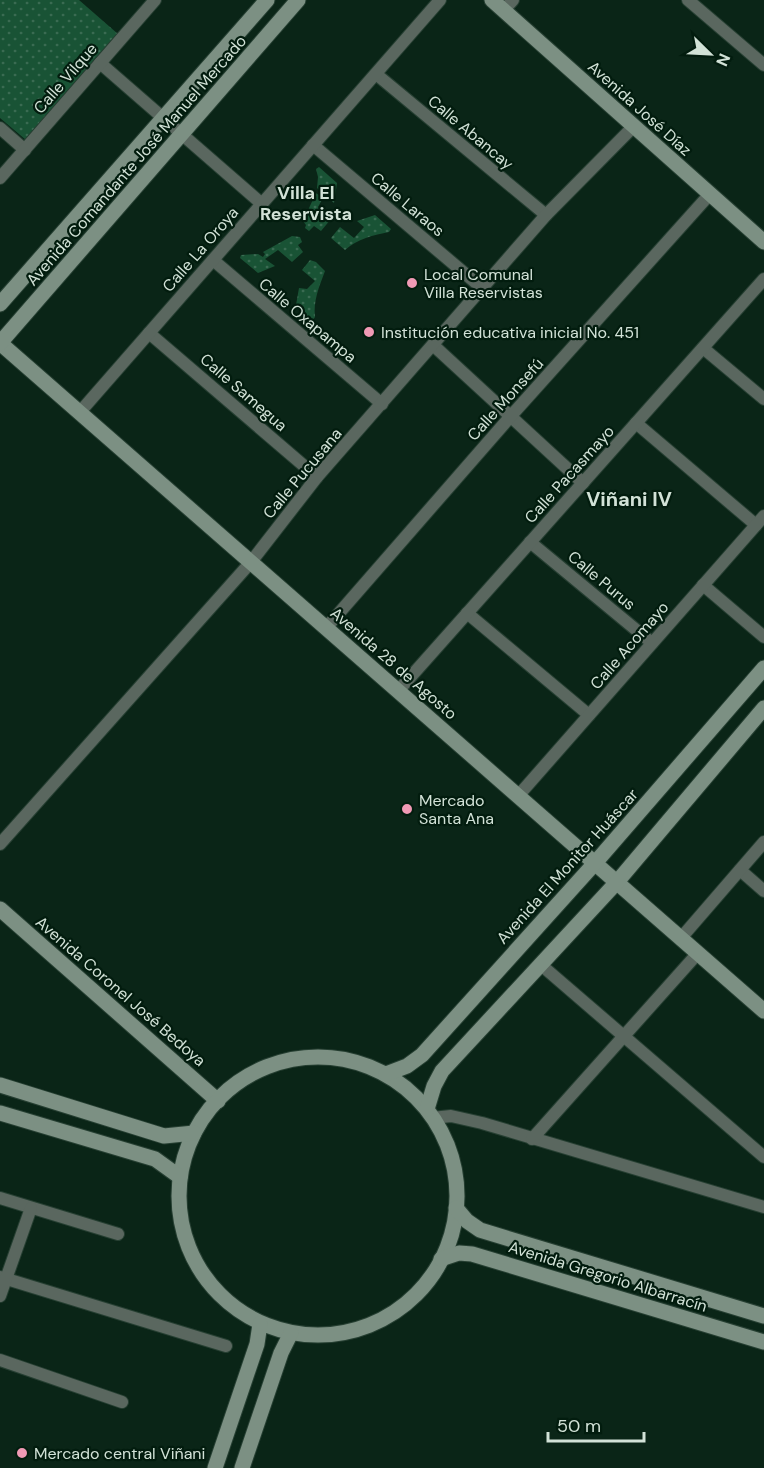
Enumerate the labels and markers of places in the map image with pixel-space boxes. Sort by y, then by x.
place label: Local Comunal Villa Reservistas [424,264,543,303]
marker: Local Comunal Villa Reservistas [405,276,419,290]
place label: Institución educativa inicial No. 451 [381,322,639,343]
marker: Institución educativa inicial No. 451 [362,325,376,339]
place label: Mercado Santa Ana [419,790,494,829]
marker: Mercado Santa Ana [400,802,414,816]
place label: Mercado central Viñani [34,1443,205,1464]
marker: Mercado central Viñani [15,1446,29,1460]

